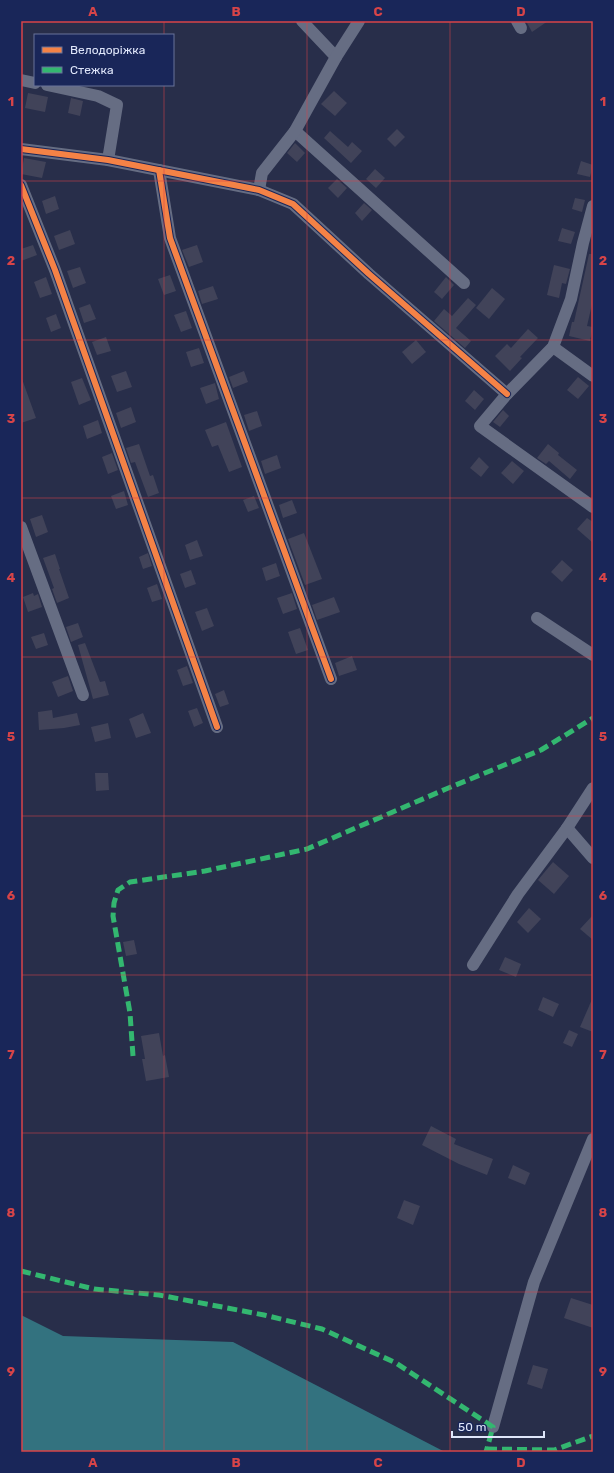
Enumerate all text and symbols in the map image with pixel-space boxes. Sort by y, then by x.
text: A [88,4,98,19]
text: B [231,4,241,19]
text: C [373,4,383,19]
text: D [516,4,526,19]
legend [34,34,174,86]
text: Велодоріжка [70,43,145,57]
text: Стежка [70,63,114,77]
text: 1 [8,94,14,109]
text: 1 [600,94,606,109]
text: 2 [7,253,15,268]
text: 2 [599,253,607,268]
text: 3 [7,411,16,426]
text: 3 [599,411,608,426]
text: 4 [7,570,16,585]
text: 4 [599,570,608,585]
text: 5 [7,729,15,744]
text: 5 [599,729,607,744]
text: 6 [7,888,16,903]
text: 6 [599,888,608,903]
text: 7 [7,1047,15,1062]
text: 7 [599,1047,607,1062]
text: 8 [7,1205,16,1220]
text: 8 [599,1205,608,1220]
text: 9 [7,1364,15,1379]
text: 9 [599,1364,607,1379]
scale bar [452,1413,544,1439]
text: 50 m [458,1420,486,1434]
text: A [88,1455,98,1470]
text: B [231,1455,241,1470]
text: C [373,1455,383,1470]
text: D [516,1455,526,1470]

